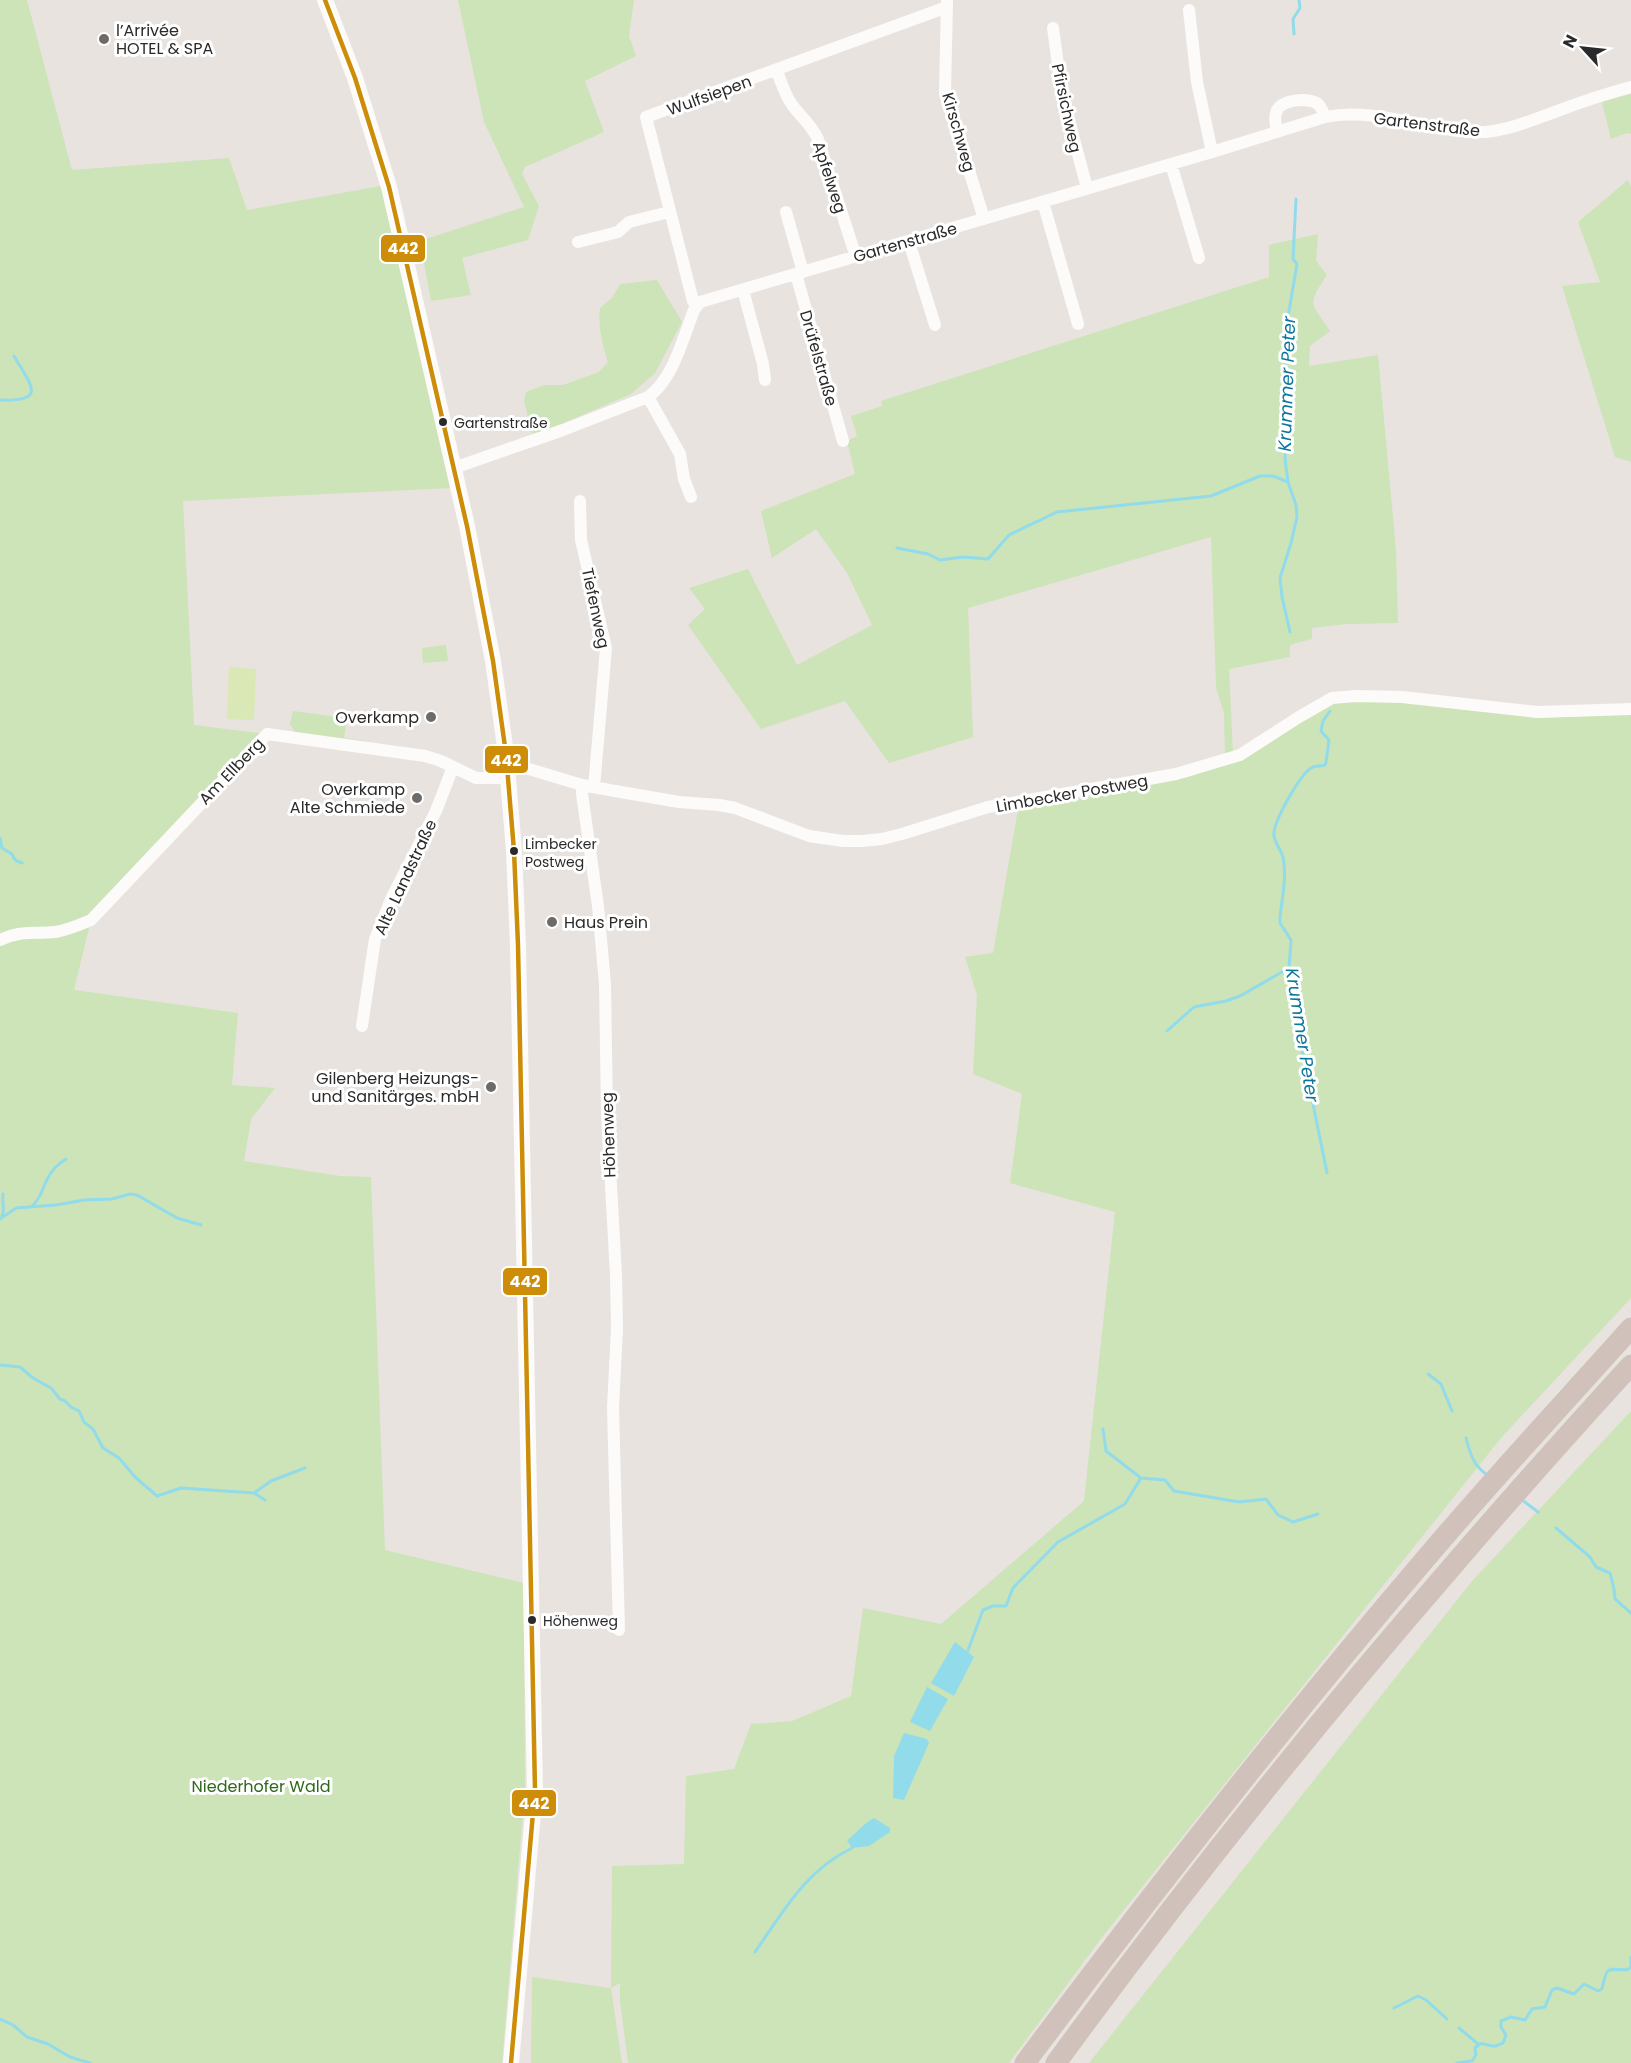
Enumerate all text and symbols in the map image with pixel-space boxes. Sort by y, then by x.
north arrow [1553,18,1613,78]
place label: l’Arrivée HOTEL & SPA [116,19,213,60]
text: N [1557,31,1583,52]
marker: l’Arrivée HOTEL & SPA [97,32,111,46]
street label: Pfirsichweg [1046,61,1087,155]
street label: Wulfsiepen [664,70,755,121]
street label: Kirschweg [936,90,981,175]
street label: Gartenstraße [1372,107,1482,142]
street label: Apfelweg [807,138,852,216]
street label: Gartenstraße [851,217,960,268]
line badge: 442 [380,234,426,263]
text: 442 [388,237,418,260]
street label: Drüfelstraße [794,308,843,409]
water label: Krummer Peter [1272,315,1301,452]
place label: Gartenstraße [454,413,548,433]
marker: Gartenstraße [437,416,449,428]
street label: Tiefenweg [576,566,615,650]
place label: Overkamp [335,706,419,729]
marker: Overkamp [424,710,438,724]
street label: Am Ellberg [194,733,269,810]
line badge: 442 [484,745,529,774]
text: 442 [491,749,521,772]
street label: Limbecker Postweg [994,769,1150,818]
place label: Overkamp Alte Schmiede [290,778,405,819]
marker: Overkamp Alte Schmiede [410,791,424,805]
street label: Alte Landstraße [369,816,442,939]
place label: Limbecker Postweg [525,834,597,872]
marker: Limbecker Postweg [508,845,520,857]
place label: Haus Prein [564,911,648,934]
marker: Haus Prein [545,915,559,929]
water label: Krummer Peter [1280,966,1326,1105]
place label: Gilenberg Heizungs- und Sanitärges. mbH [311,1067,479,1108]
marker: Gilenberg Heizungs- und Sanitärges. mbH [484,1080,498,1094]
street label: Höhenweg [596,1092,621,1178]
line badge: 442 [502,1267,548,1296]
text: 442 [510,1270,540,1293]
place label: Höhenweg [543,1611,618,1631]
marker: Höhenweg [526,1614,538,1626]
park label: Niederhofer Wald [192,1775,330,1798]
line badge: 442 [511,1789,557,1817]
text: 442 [519,1792,549,1815]

